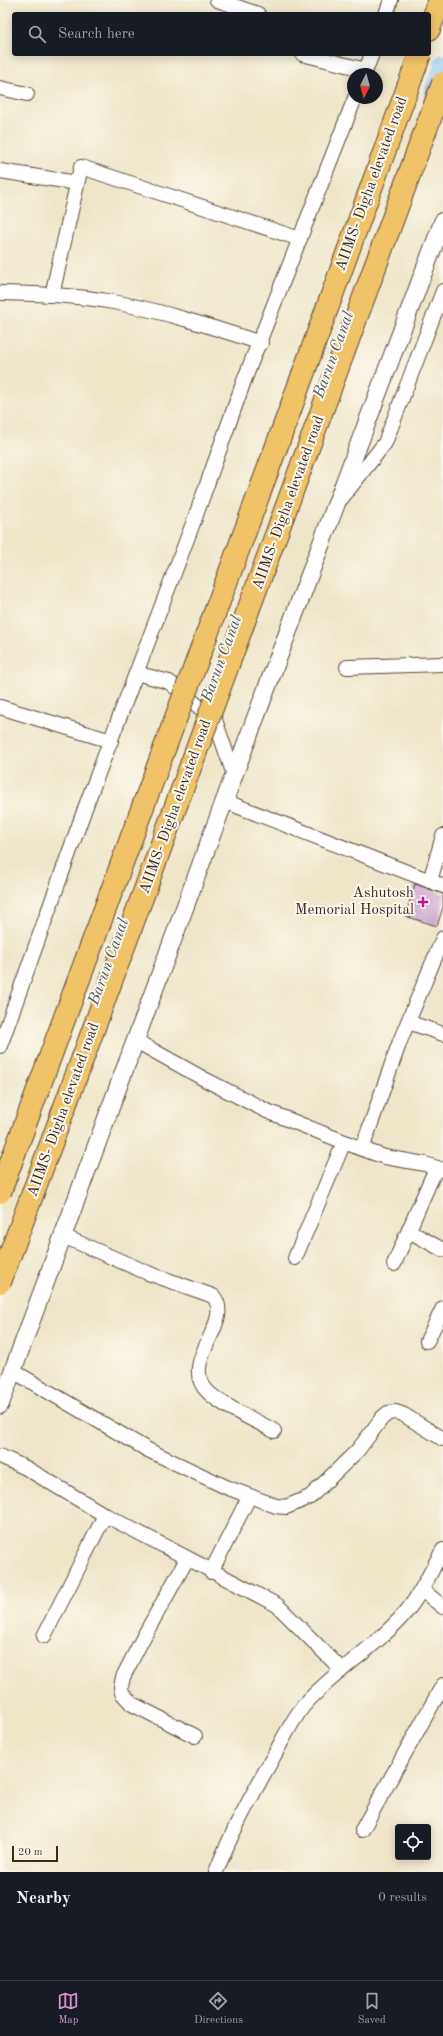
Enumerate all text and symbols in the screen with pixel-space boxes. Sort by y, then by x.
search box [12,12,431,56]
icon: search [26,23,48,45]
text: Search here [58,27,135,42]
north arrow [347,68,383,104]
street label: AIIMS- Digha elevated road [333,95,411,273]
water label: Barun Canal [311,309,357,401]
street label: AIIMS- Digha elevated road [250,414,328,592]
water label: Barun Canal [199,613,245,705]
street label: AIIMS- Digha elevated road [137,718,215,896]
place label: Ashutosh Memorial Hospital [295,886,414,918]
marker: Ashutosh Memorial Hospital [417,896,429,908]
water label: Barun Canal [86,916,132,1008]
street label: AIIMS- Digha elevated road [25,1021,103,1199]
map controls [395,1824,431,1860]
button: locate [395,1824,431,1860]
scale bar [12,1844,58,1863]
text: 20 m [18,1847,43,1858]
text: Nearby [16,1890,71,1907]
text: 0 results [378,1891,427,1904]
tab: Map [57,1990,79,2028]
tab: Directions [194,1990,243,2028]
tab: Saved [358,1990,386,2028]

